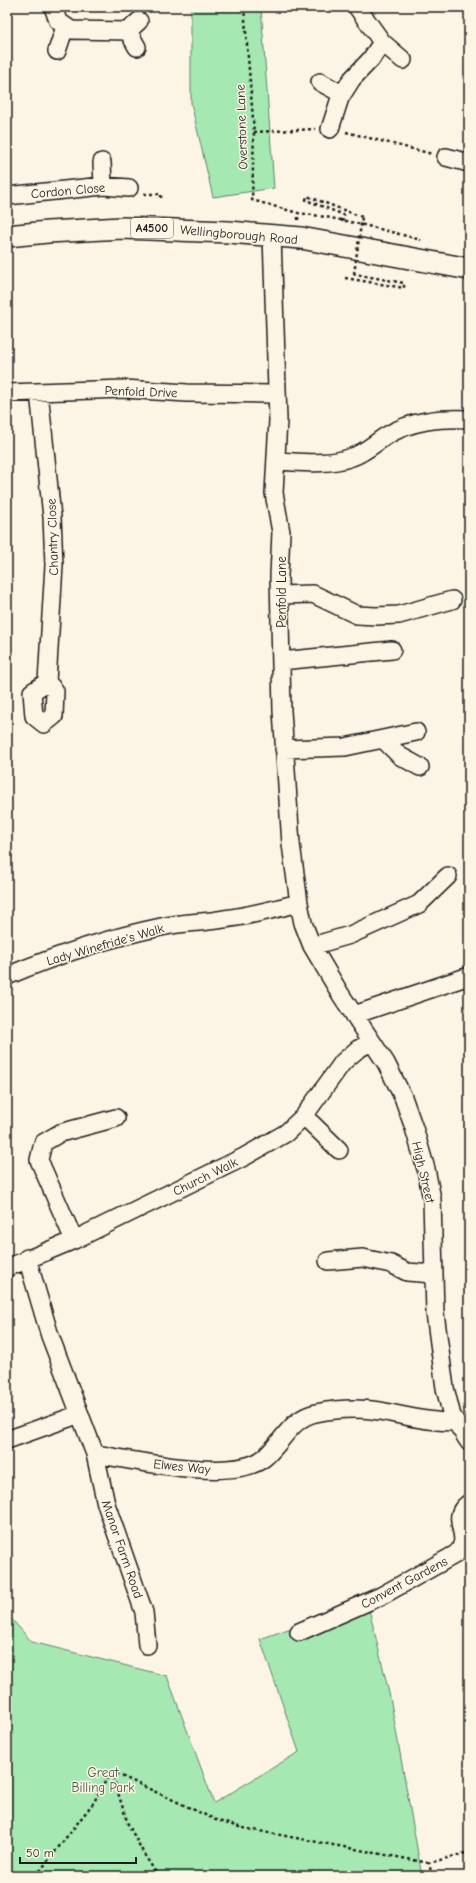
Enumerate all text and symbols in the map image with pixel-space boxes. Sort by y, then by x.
street label: Overstone Lane [232,83,250,170]
street label: Cordon Close [30,180,106,201]
road number: A4500 [131,218,173,238]
street label: Wellingborough Road [179,222,298,247]
street label: Penfold Drive [104,383,178,400]
street label: Chantry Close [44,498,61,576]
street label: Penfold Lane [274,556,289,628]
street label: Lady Winefride's Walk [45,920,166,968]
street label: High Street [409,1140,438,1206]
street label: Church Walk [170,1154,241,1199]
street label: Elwes Way [153,1456,211,1477]
street label: Manor Farm Road [99,1498,146,1600]
street label: Convent Gardens [358,1553,450,1612]
park label: Great Billing Park [72,1765,135,1795]
scale bar [20,1839,136,1865]
text: 50 m [26,1846,54,1860]

